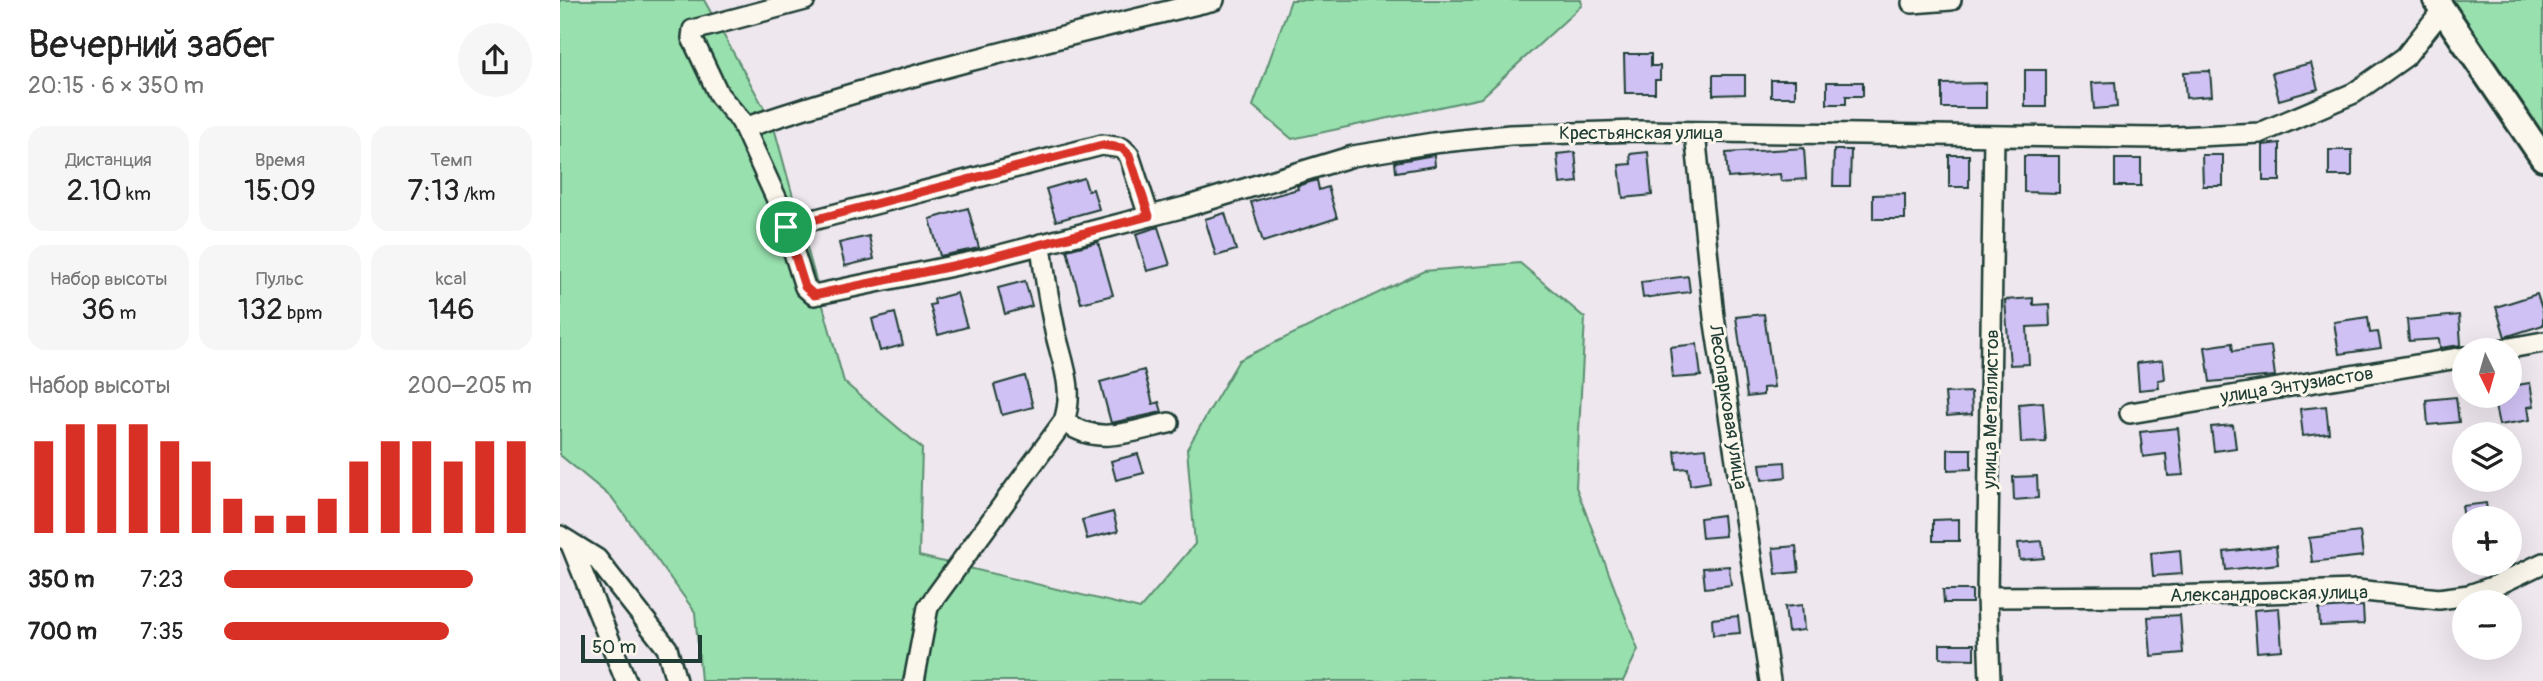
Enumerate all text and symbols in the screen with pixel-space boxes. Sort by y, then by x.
text: Вечерний забег [28,21,275,69]
button: share [458,23,532,97]
text: 20:15 · 6 × 350 m [28,71,204,100]
street label: Крестьянская улица [1559,121,1723,145]
text: Дистанция [66,148,152,172]
text: Время [255,148,305,172]
text: Темп [430,148,472,172]
text: 2.10 [66,172,122,209]
text: 15:09 [244,172,316,209]
text: 7:13 [407,172,460,209]
text: km [122,182,151,206]
text: /km [460,182,495,206]
pin [756,197,816,257]
icon: arrive [767,208,805,246]
text: Набор высоты [50,267,167,291]
text: Пульс [256,267,304,291]
text: kcal [436,267,467,291]
text: 36 [81,291,115,328]
text: 132 [238,291,283,328]
text: 146 [428,291,475,328]
text: m [115,301,136,325]
text: bpm [283,301,322,325]
street label: Лесопарковая улица [1703,322,1753,491]
street label: улица Металлистов [1978,329,2004,490]
north arrow [2452,338,2522,408]
map controls [2452,338,2522,660]
street label: улица Энтузиастов [2218,361,2375,409]
text: Набор высоты [28,371,170,400]
text: 200–205 m [408,371,532,400]
button: layers [2452,422,2522,492]
button: + [2452,506,2522,576]
text: 350 m [28,565,94,594]
text: 7:23 [140,565,183,594]
street label: Александровская улица [2170,580,2368,608]
button: − [2452,590,2522,660]
text: 700 m [28,617,97,646]
text: 7:35 [140,617,184,646]
scale bar [581,632,702,664]
text: 50 m [592,635,636,659]

